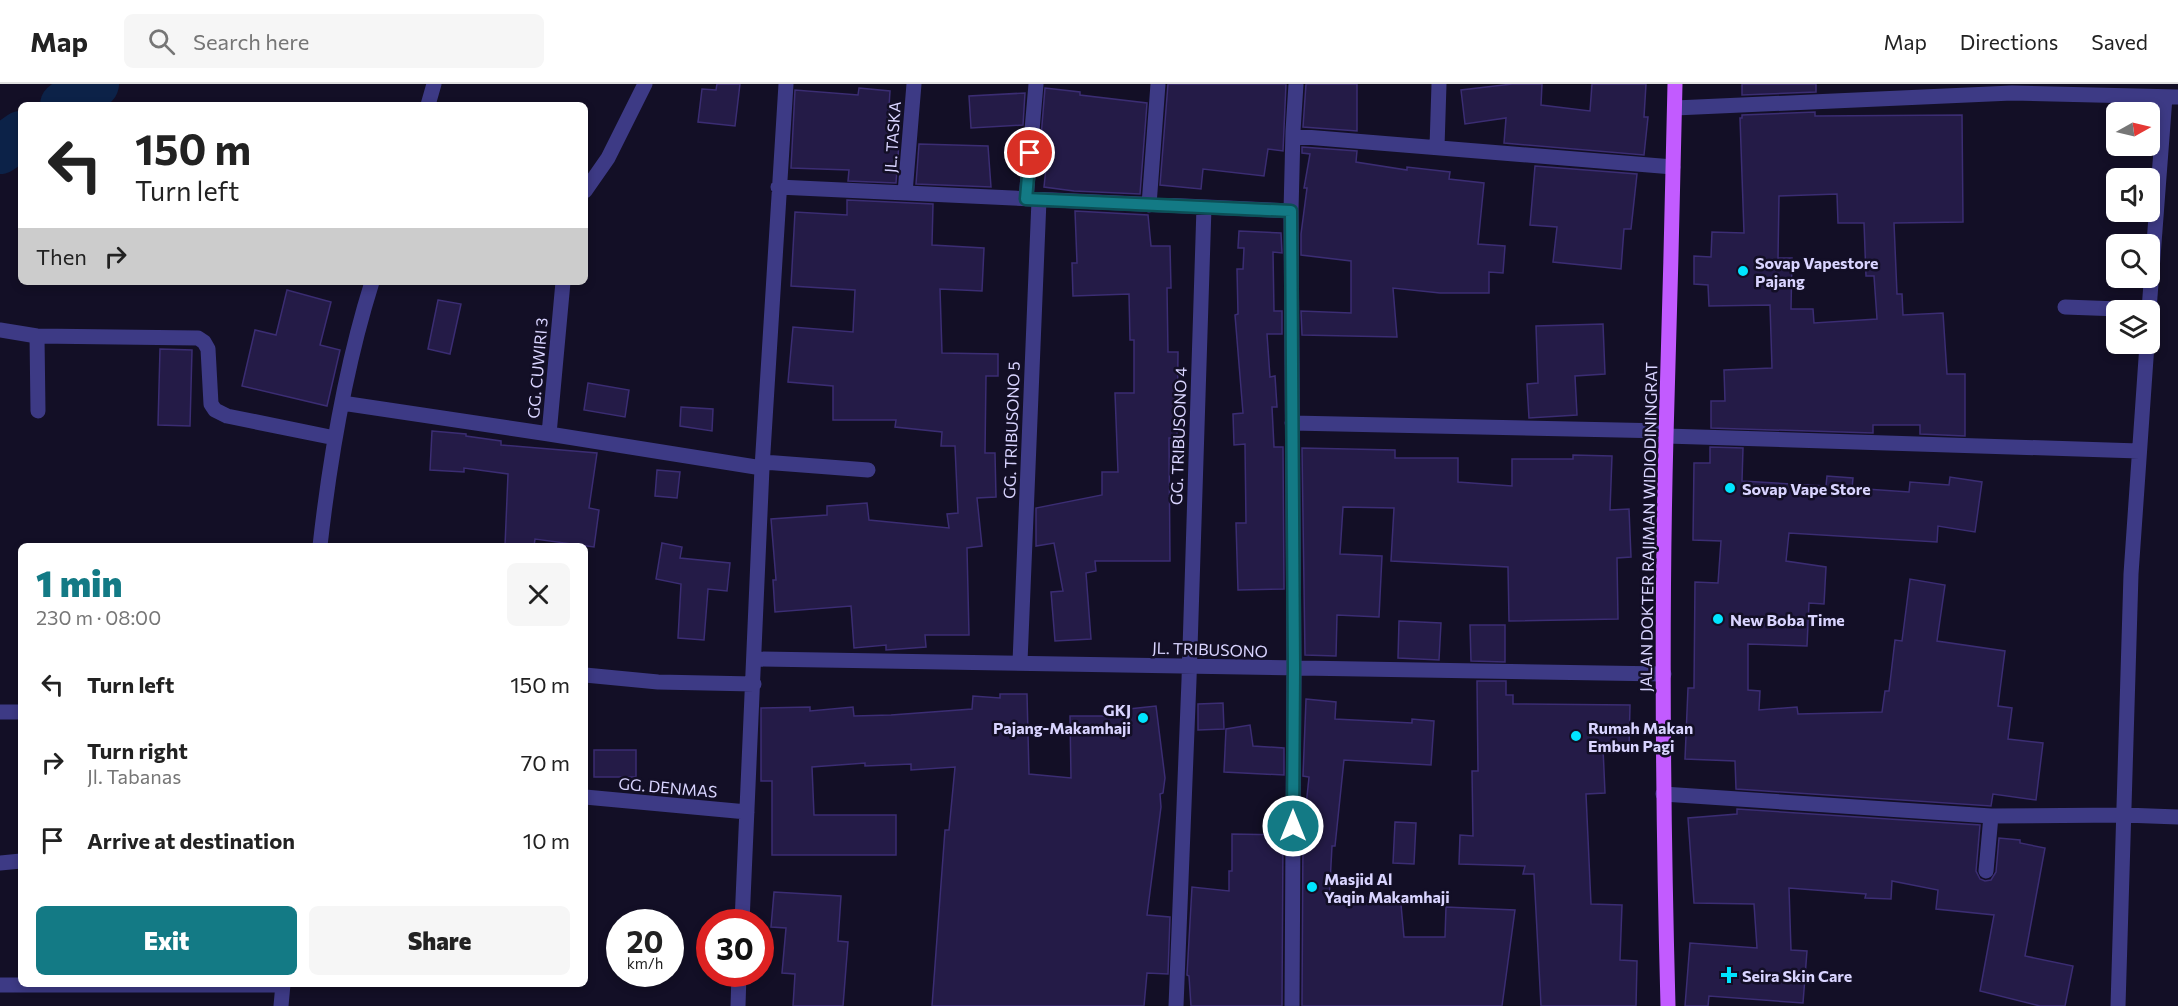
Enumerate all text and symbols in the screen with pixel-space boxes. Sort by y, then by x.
search box [124,14,544,68]
text: Map [30,24,88,58]
icon: search [145,25,178,58]
text: Search here [193,28,309,55]
text: Map [1884,29,1927,54]
text: Directions [1960,29,2058,54]
text: Saved [2091,29,2148,54]
street label: JL. TASKA [880,101,904,173]
north arrow [2106,102,2160,156]
map controls [2106,102,2160,354]
text: 150 m [135,122,251,174]
icon: left [36,126,114,204]
pin [1004,127,1055,178]
icon: arrive [1013,136,1046,169]
button: sound [2106,168,2160,222]
text: Turn left [135,174,239,207]
button: search [2106,234,2160,288]
icon: right [99,240,132,273]
text: Then [36,243,87,270]
place label: Sovap Vapestore Pajang [1755,253,1879,290]
marker: Sovap Vapestore Pajang [1736,264,1750,278]
button: layers [2106,300,2160,354]
street label: GG. CUWIRI 3 [523,317,551,419]
street label: GG. TRIBUSONO 5 [999,361,1023,499]
street label: JALAN DOKTER RAJIMAN WIDIODININGRAT [1636,362,1660,692]
street label: GG. TRIBUSONO 4 [1166,366,1190,505]
place label: Sovap Vape Store [1742,479,1871,498]
marker: Sovap Vape Store [1723,481,1737,495]
text: 1 min [36,560,122,604]
button: close [507,563,570,626]
text: 230 m · 08:00 [36,605,161,629]
place label: New Boba Time [1730,610,1845,629]
marker: New Boba Time [1711,612,1725,626]
street label: JL. TRIBUSONO [1152,637,1268,661]
icon: left [36,668,69,701]
text: Turn left [87,671,174,698]
text: 150 m [510,671,570,698]
place label: GKJ Pajang-Makamhaji [993,700,1131,737]
marker: GKJ Pajang-Makamhaji [1136,711,1150,725]
place label: Rumah Makan Embun Pagi [1588,718,1693,755]
marker: Rumah Makan Embun Pagi [1569,729,1583,743]
text: Turn right [87,737,188,764]
icon: right [36,746,69,779]
text: 70 m [521,749,570,776]
text: Jl. Tabanas [87,764,181,788]
street label: GG. DENMAS [618,773,718,801]
position arrow [1261,794,1325,858]
icon: arrive [36,824,69,857]
text: Arrive at destination [87,827,295,854]
text: 10 m [523,827,570,854]
place label: Masjid Al Yaqin Makamhaji [1324,869,1450,906]
marker: Masjid Al Yaqin Makamhaji [1305,880,1319,894]
button: Exit [36,906,297,975]
button: Share [309,906,570,975]
speed limit sign: 30 [696,909,774,987]
text: 20 [627,922,663,959]
text: km/h [627,954,663,972]
marker: Seira Skin Care [1720,966,1738,984]
place label: Seira Skin Care [1742,966,1852,985]

